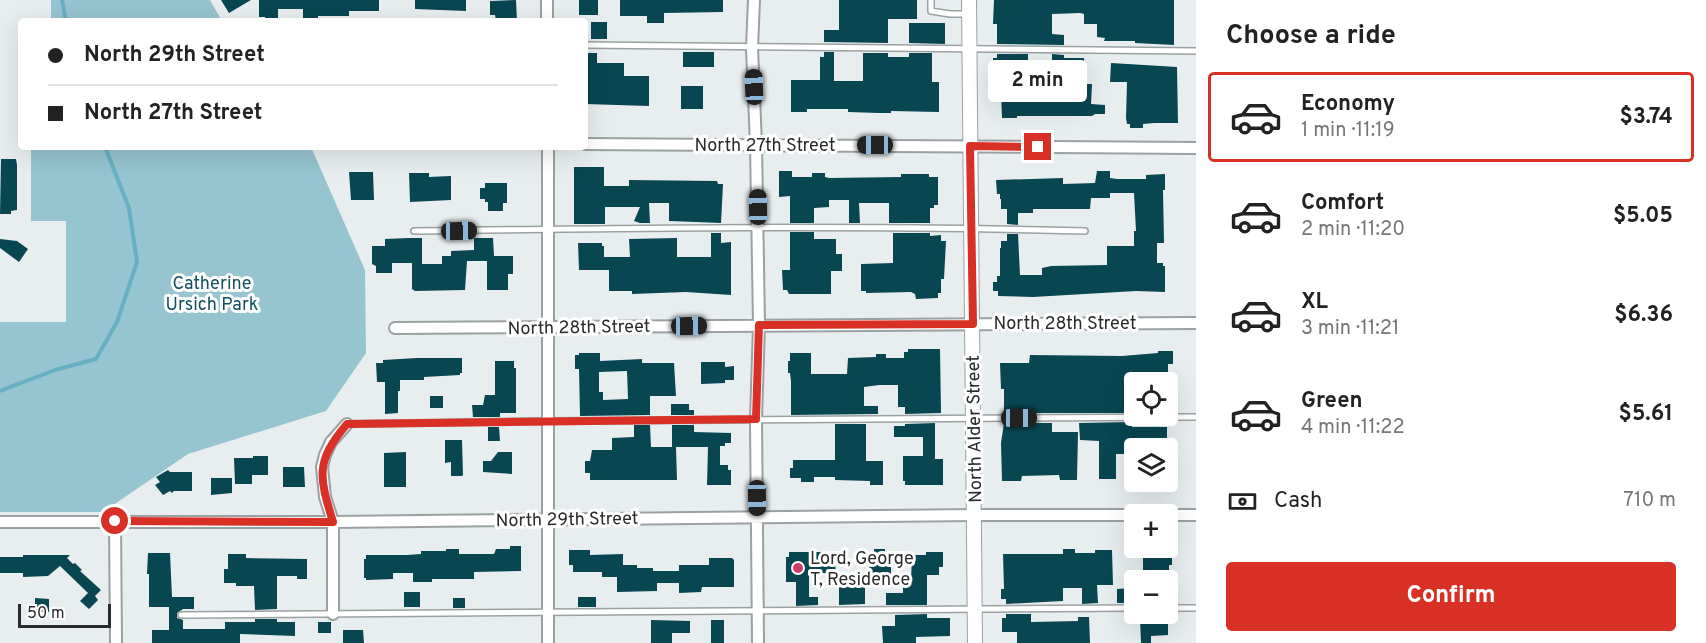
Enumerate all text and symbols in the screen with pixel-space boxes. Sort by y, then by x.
text: Choose a ride [1226,19,1396,53]
text: North 29th Street [84,42,265,69]
callout: 2 min [988,60,1088,102]
text: 2 min [1011,68,1064,94]
car [744,69,764,105]
icon: car [1229,90,1283,144]
text: Economy [1301,91,1395,118]
text: North 27th Street [84,100,263,127]
text: $3.74 [1619,104,1673,131]
text: 1 min · 11:19 [1301,118,1395,144]
route end [1024,133,1051,160]
street label: North 27th Street [695,135,835,158]
car [857,136,893,154]
car [749,189,767,225]
icon: car [1229,189,1283,243]
text: Comfort [1301,190,1384,217]
text: $5.05 [1613,203,1673,230]
text: 2 min · 11:20 [1301,217,1405,243]
car [441,222,477,240]
park label: Catherine Ursich Park [166,273,258,317]
icon: car [1229,288,1283,342]
text: XL [1301,289,1328,316]
text: $6.36 [1614,302,1673,329]
street label: North 28th Street [994,313,1136,336]
street label: North 28th Street [507,316,651,341]
text: 3 min · 11:21 [1301,316,1400,342]
car [671,317,707,335]
street label: North Alder Street [963,355,988,503]
map controls [1124,372,1178,624]
button: locate [1124,372,1178,426]
icon: car [1229,387,1283,441]
text: Green [1301,388,1363,415]
text: $5.61 [1619,401,1673,428]
car [1001,409,1037,427]
text: 4 min · 11:22 [1301,415,1405,441]
button: layers [1124,438,1178,492]
car [748,480,766,516]
icon: cash [1226,485,1259,518]
text: Cash [1274,488,1323,515]
text: 710 m [1623,488,1676,514]
button: + [1124,504,1178,558]
route start [101,507,128,534]
street label: North 29th Street [495,508,639,533]
place label: Lord, George T, Residence [810,548,914,592]
marker: Lord, George T, Residence [791,561,805,575]
button: Confirm [1226,562,1676,631]
button: − [1124,570,1178,624]
scale bar [18,601,111,628]
text: 50 m [27,604,65,624]

